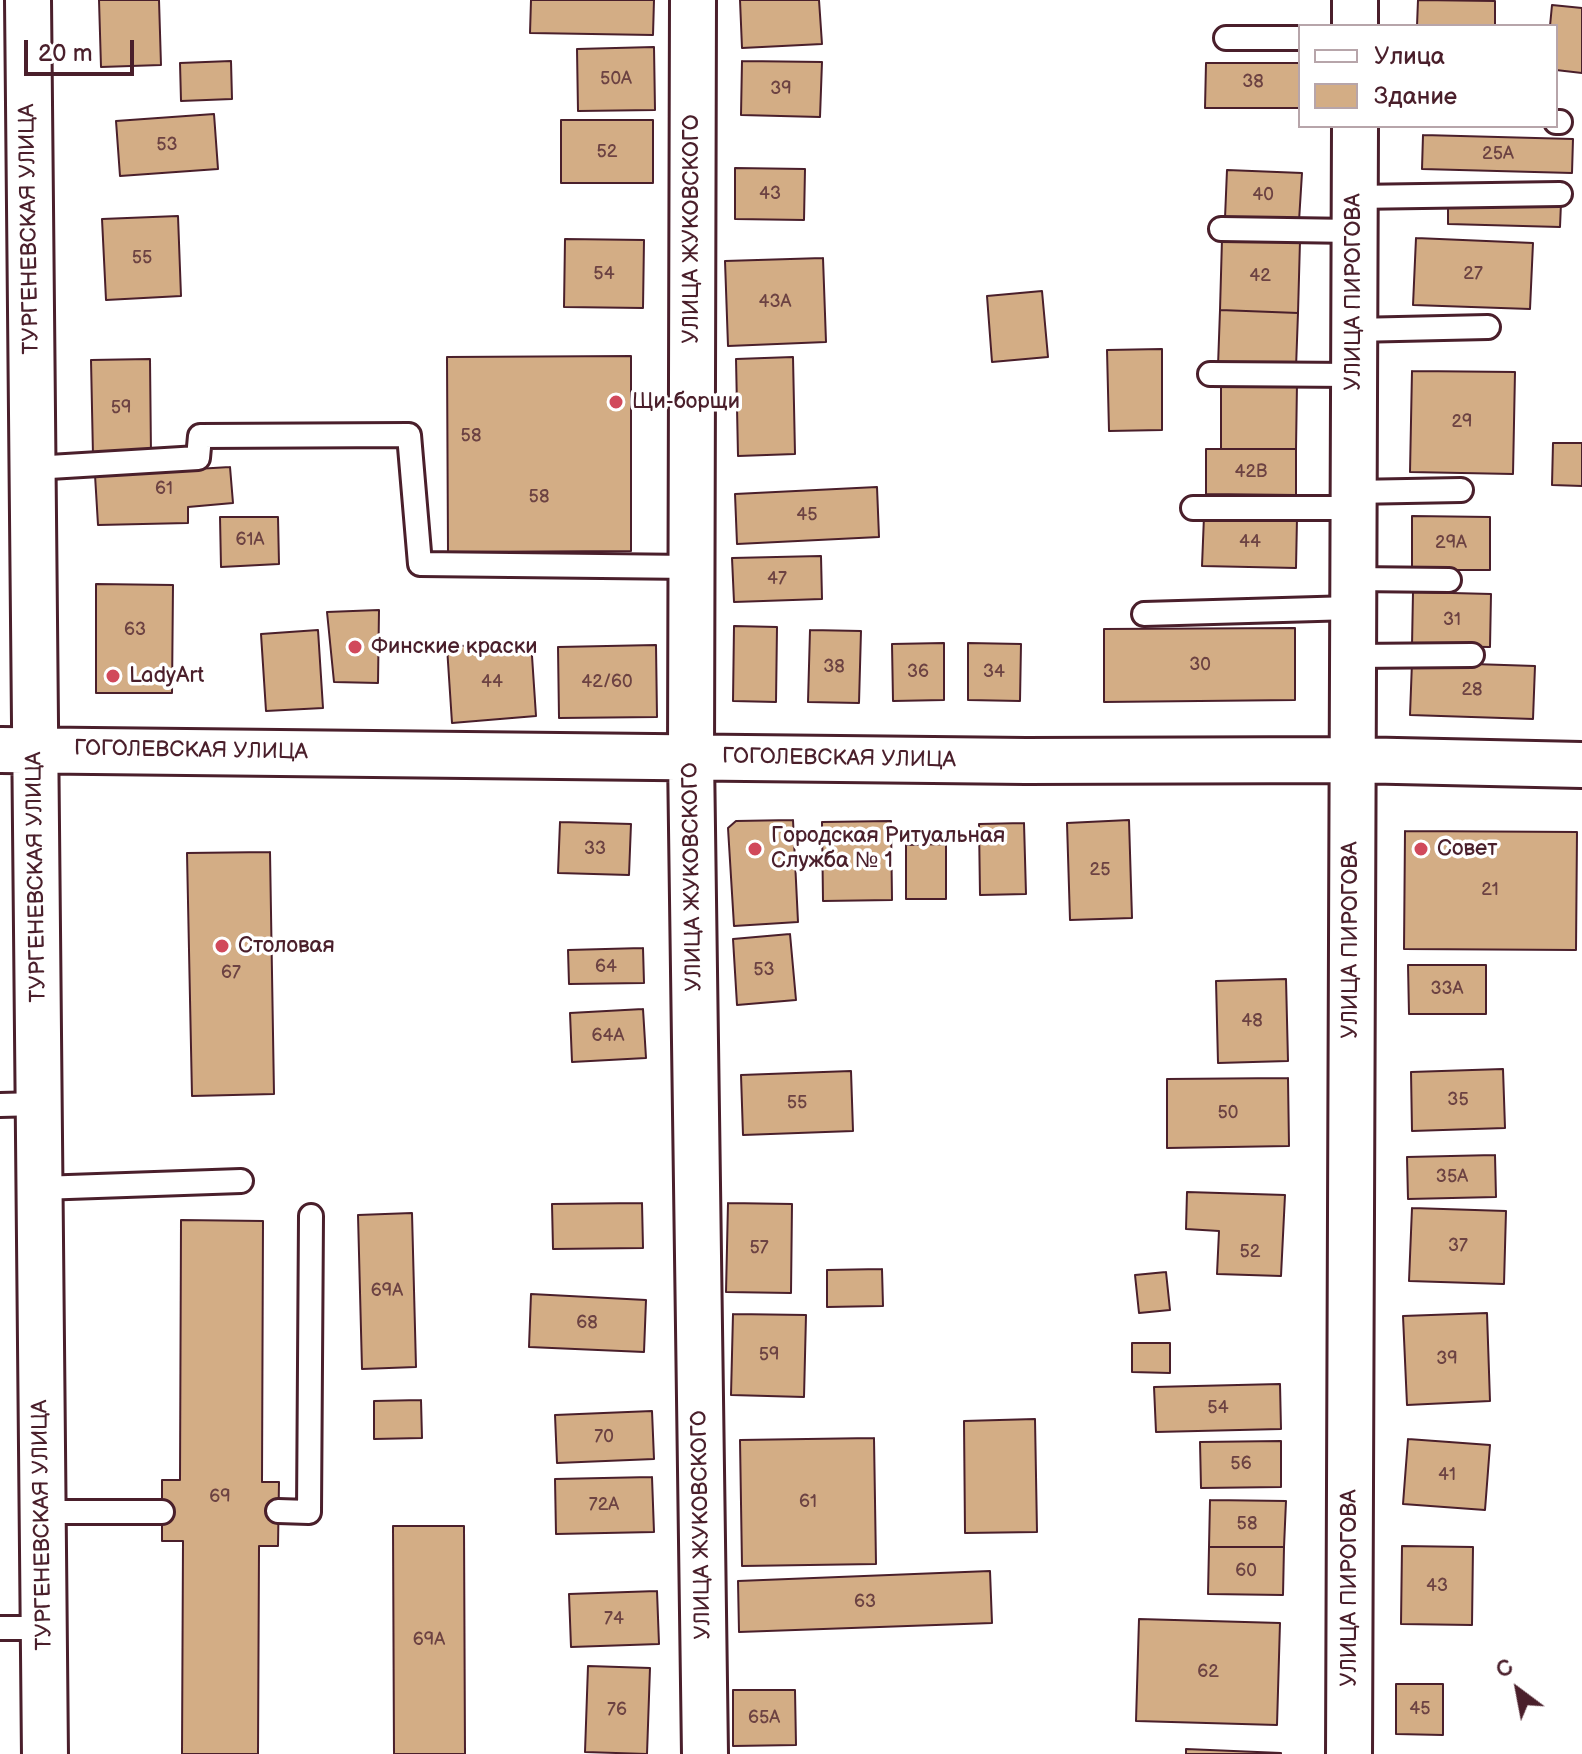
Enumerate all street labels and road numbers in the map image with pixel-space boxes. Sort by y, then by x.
street label: ТУРГЕНЕВСКАЯ УЛИЦА [15,103,45,355]
street label: УЛИЦА ЖУКОВСКОГО [679,114,705,344]
street label: УЛИЦА ПИРОГОВА [1341,193,1367,391]
street label: ГОГОЛЕВСКАЯ УЛИЦА [74,736,308,766]
street label: ГОГОЛЕВСКАЯ УЛИЦА [722,744,956,774]
street label: ТУРГЕНЕВСКАЯ УЛИЦА [22,751,52,1003]
street label: УЛИЦА ЖУКОВСКОГО [678,762,708,992]
street label: УЛИЦА ПИРОГОВА [1338,841,1364,1039]
street label: ТУРГЕНЕВСКАЯ УЛИЦА [28,1399,58,1651]
street label: УЛИЦА ЖУКОВСКОГО [687,1410,717,1640]
street label: УЛИЦА ПИРОГОВА [1337,1489,1363,1687]

